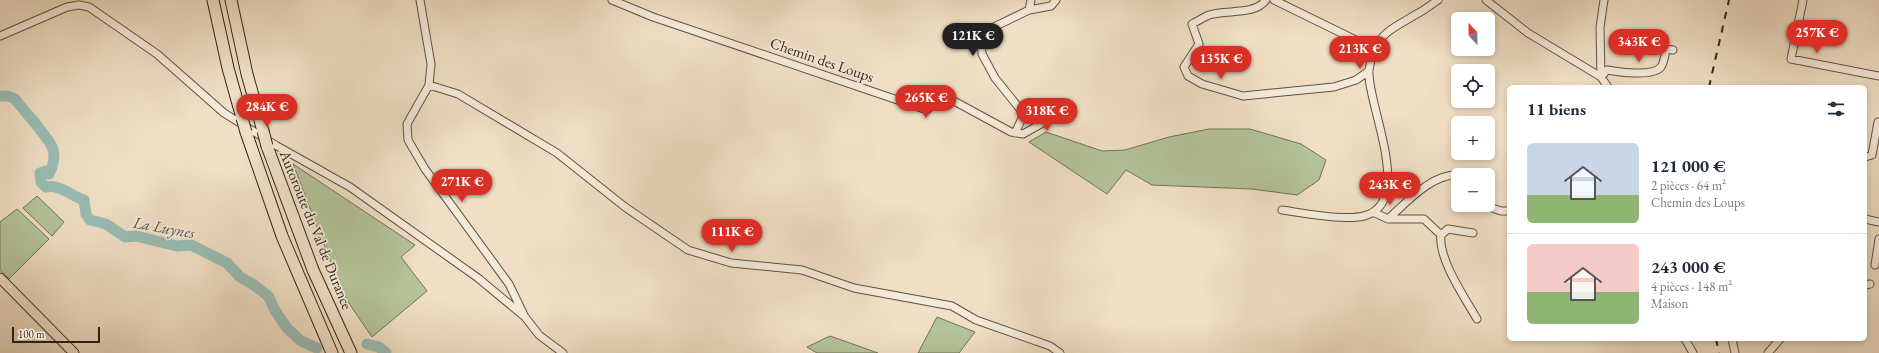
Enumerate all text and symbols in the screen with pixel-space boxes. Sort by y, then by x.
north arrow [1451,12,1495,56]
map controls [1451,12,1495,212]
pin: 257K € [1784,20,1850,54]
pin: 121K € [940,23,1006,57]
text: 257K € [1795,24,1839,41]
text: 121K € [951,27,995,44]
pin: 343K € [1606,29,1672,63]
street label: Chemin des Loups [768,33,877,86]
text: 343K € [1617,33,1661,50]
pin: 213K € [1327,36,1393,70]
text: 213K € [1338,40,1382,57]
pin: 135K € [1188,46,1254,80]
text: 135K € [1199,50,1243,67]
button: locate [1451,64,1495,108]
pin: 265K € [893,85,959,119]
text: 265K € [904,89,948,106]
pin: 284K € [234,94,300,128]
text: 284K € [245,98,289,115]
pin: 318K € [1014,98,1080,132]
text: 11 biens [1527,98,1586,120]
icon: filters [1825,98,1847,120]
text: 318K € [1025,102,1069,119]
button: + [1451,116,1495,160]
street label: Autoroute du Val de Durance [275,146,357,312]
text: 121 000 € [1651,155,1726,177]
icon: home [1559,159,1607,207]
button: − [1451,168,1495,212]
pin: 271K € [429,169,495,203]
pin: 243K € [1357,172,1423,206]
text: 271K € [440,173,484,190]
text: 243K € [1368,176,1412,193]
text: 2 pièces · 64 m² [1651,177,1726,194]
text: Chemin des Loups [1651,194,1745,211]
water label: La Luynes [130,212,197,243]
pin: 111K € [699,219,765,253]
text: 111K € [710,223,754,240]
text: 243 000 € [1651,256,1726,278]
icon: home [1559,260,1607,308]
text: 4 pièces · 148 m² [1651,278,1732,295]
text: Maison [1651,295,1688,312]
scale bar [12,325,100,344]
text: 100 m [18,327,45,341]

